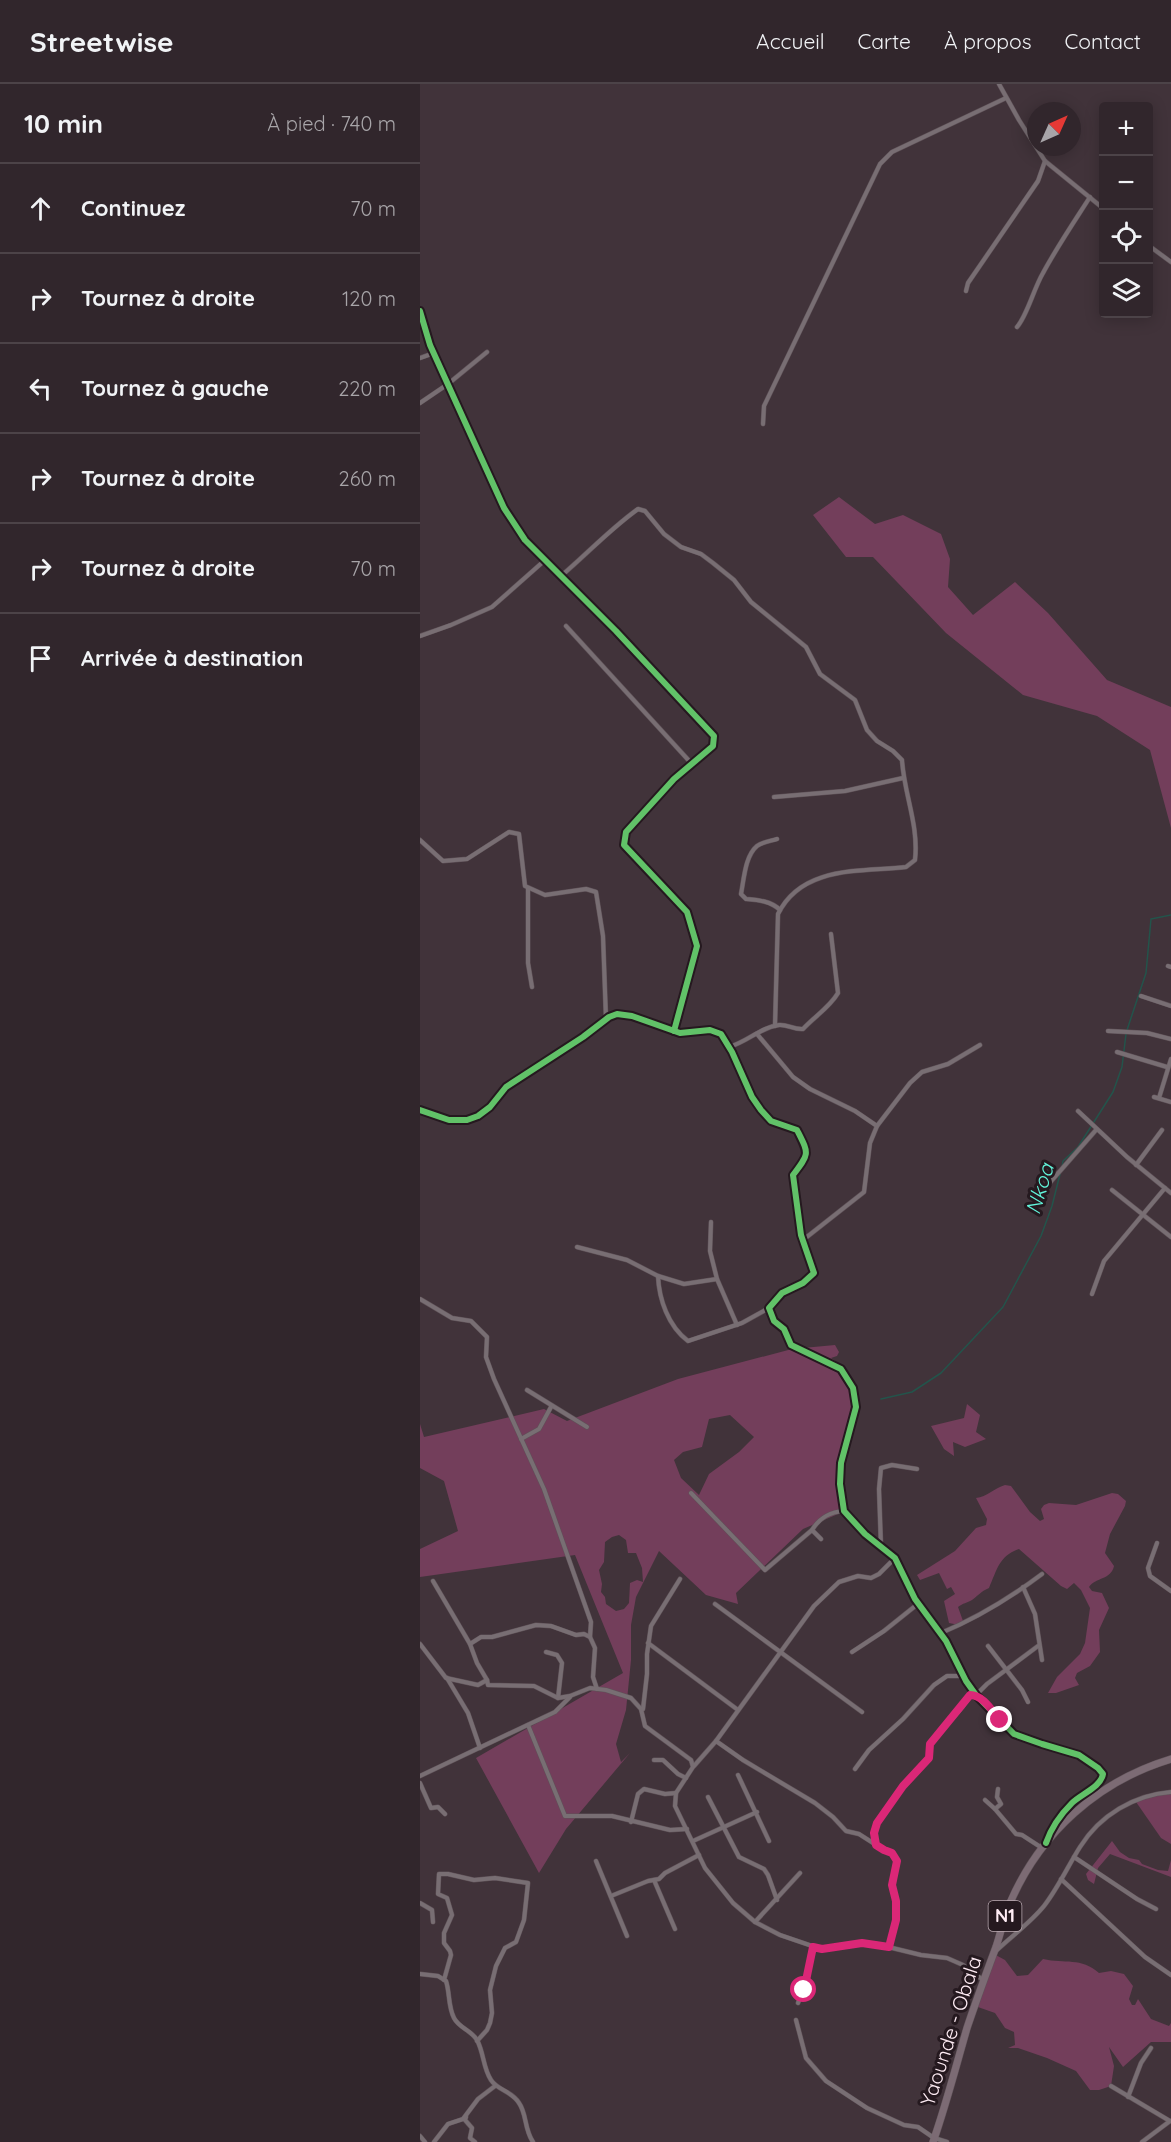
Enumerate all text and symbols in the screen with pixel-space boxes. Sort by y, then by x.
text: Streetwise [30,24,173,59]
text: Accueil [756,28,825,54]
text: Carte [858,28,911,54]
text: À propos [944,28,1032,54]
text: Contact [1065,28,1141,54]
north arrow [1027,102,1081,156]
map controls [1099,102,1153,318]
button: + [1099,102,1153,156]
text: 10 min [24,107,103,140]
text: À pied · 740 m [267,111,396,136]
button: − [1099,156,1153,210]
icon: ahead [24,192,57,225]
text: Continuez [81,194,185,222]
text: 70 m [350,196,396,221]
button: locate [1099,210,1153,264]
button: layers [1099,264,1153,318]
icon: right [24,282,57,315]
text: Tournez à droite [81,284,255,312]
text: 120 m [342,286,396,311]
icon: left [24,372,57,405]
text: Tournez à gauche [81,374,269,402]
text: 220 m [338,376,396,401]
icon: right [24,462,57,495]
text: Tournez à droite [81,464,255,492]
text: 260 m [339,466,396,491]
icon: right [24,552,57,585]
text: Tournez à droite [81,554,255,582]
text: 70 m [350,556,396,581]
icon: arrive [24,642,57,675]
text: Arrivée à destination [81,644,303,672]
water label: Nkoa [1019,1159,1059,1217]
route end [986,1706,1012,1732]
road number: N1 [988,1901,1022,1931]
street label: Yaounde - Obala [915,1953,987,2109]
route start [790,1976,816,2002]

